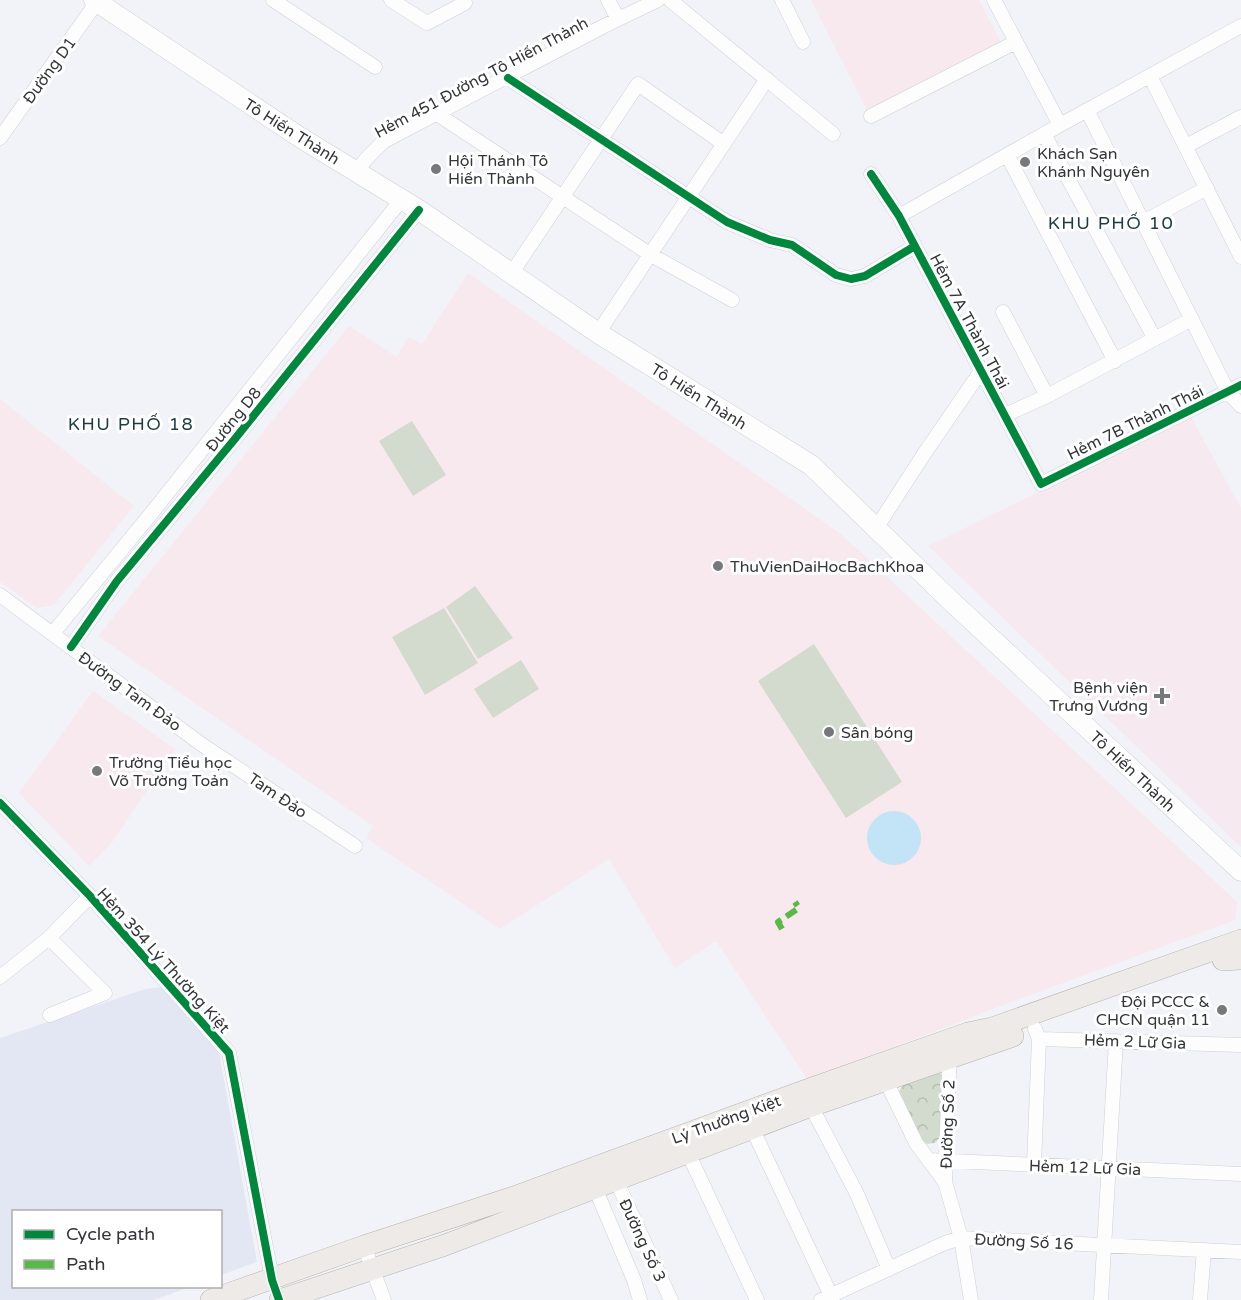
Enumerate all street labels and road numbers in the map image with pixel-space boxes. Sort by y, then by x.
street label: Hẻm 451 Đường Tô Hiến Thành [371,13,592,143]
street label: Đường D1 [19,33,81,108]
street label: Tô Hiến Thành [240,94,343,169]
street label: Hẻm 7A Thành Thái [925,250,1013,393]
street label: Tô Hiến Thành [647,359,750,434]
street label: Hẻm 7B Thành Thái [1064,381,1207,465]
street label: Đường D8 [202,383,266,456]
street label: Đường Tam Đảo [74,648,185,736]
street label: Tô Hiến Thành [1086,727,1179,816]
street label: Tam Đảo [244,769,311,823]
street label: Hẻm 354 Lý Thường Kiệt [93,884,234,1038]
street label: Hẻm 2 Lữ Gia [1083,1030,1186,1054]
street label: Đường Số 2 [936,1079,960,1169]
street label: Lý Thường Kiệt [669,1091,784,1149]
street label: Hẻm 12 Lữ Gia [1028,1156,1141,1180]
street label: Đường Số 3 [614,1196,670,1285]
street label: Đường Số 16 [974,1229,1074,1255]

